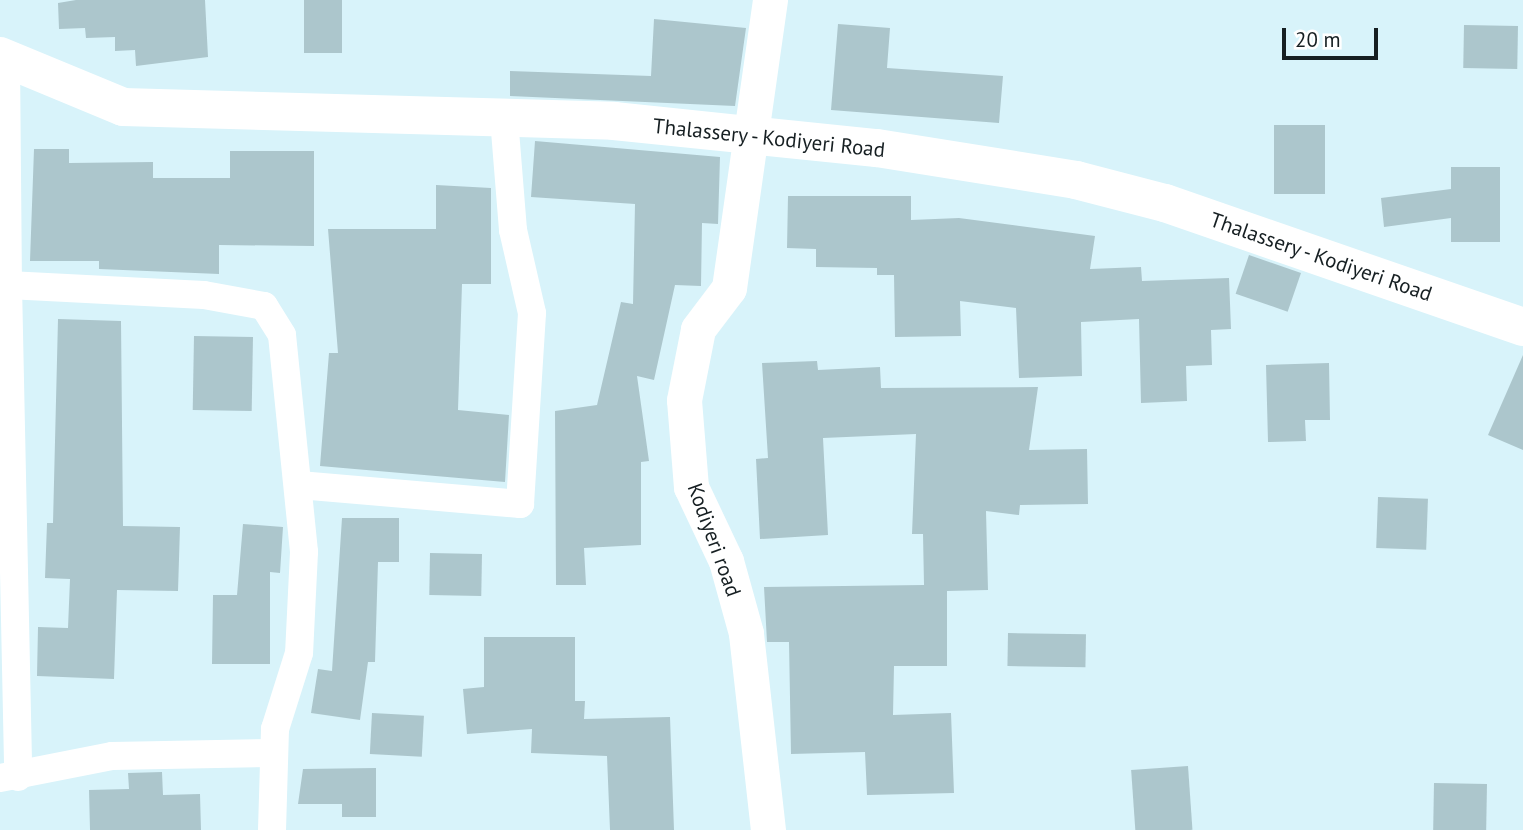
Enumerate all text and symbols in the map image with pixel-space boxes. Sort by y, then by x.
scale bar [1285,14,1381,58]
text: 20 m [1295,26,1341,53]
street label: Thalassery - Kodiyeri Road [650,113,888,163]
street label: Thalassery - Kodiyeri Road [1205,206,1437,308]
street label: Kodiyeri road [682,480,746,600]

